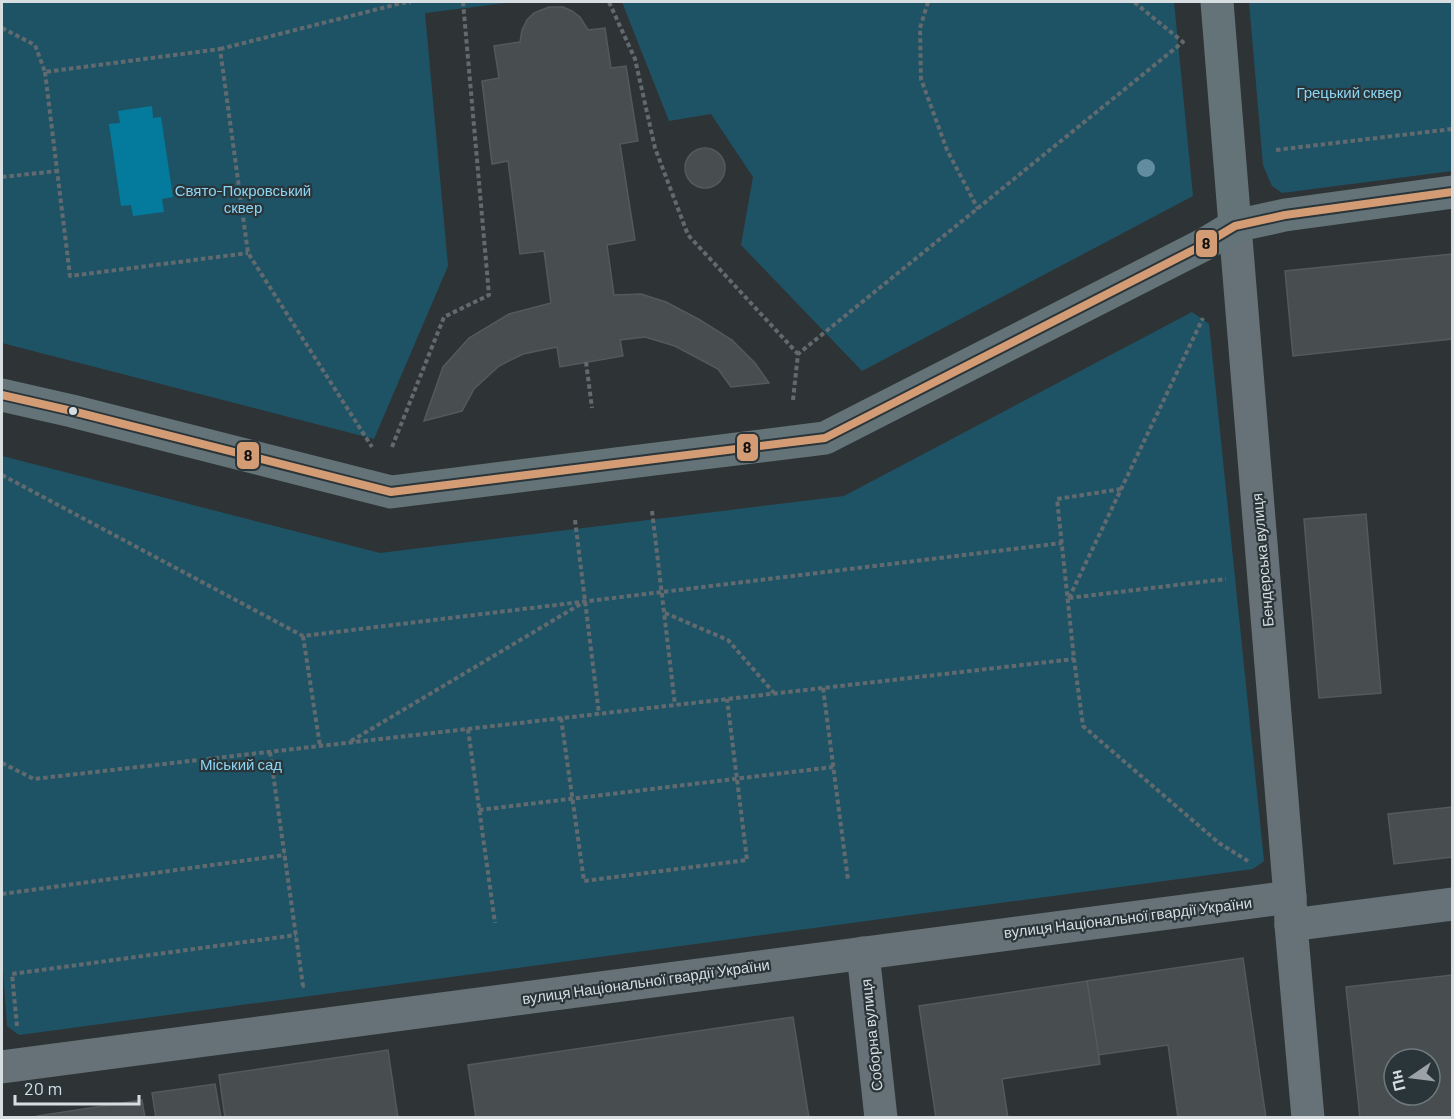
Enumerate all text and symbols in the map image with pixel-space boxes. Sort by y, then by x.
park label: Грецький сквер [1296,83,1402,101]
park label: Свято-Покровський сквер [175,181,311,216]
line badge: 8 [1195,229,1218,258]
text: 8 [1202,233,1211,252]
unlabelled marker [67,405,79,417]
line badge: 8 [736,433,759,462]
text: 8 [743,437,752,456]
line badge: 8 [236,441,260,470]
text: 8 [244,445,253,464]
street label: Бендерська вулиця [1247,492,1277,628]
park label: Міський сад [200,755,282,773]
street label: вулиця Національної гвардії України [1003,893,1253,941]
street label: вулиця Національної гвардії України [521,955,771,1007]
street label: Соборна вулиця [856,978,886,1092]
north arrow [1382,1047,1442,1107]
scale bar [15,1068,140,1106]
text: Пн [1385,1068,1409,1093]
text: 20 m [24,1077,62,1099]

